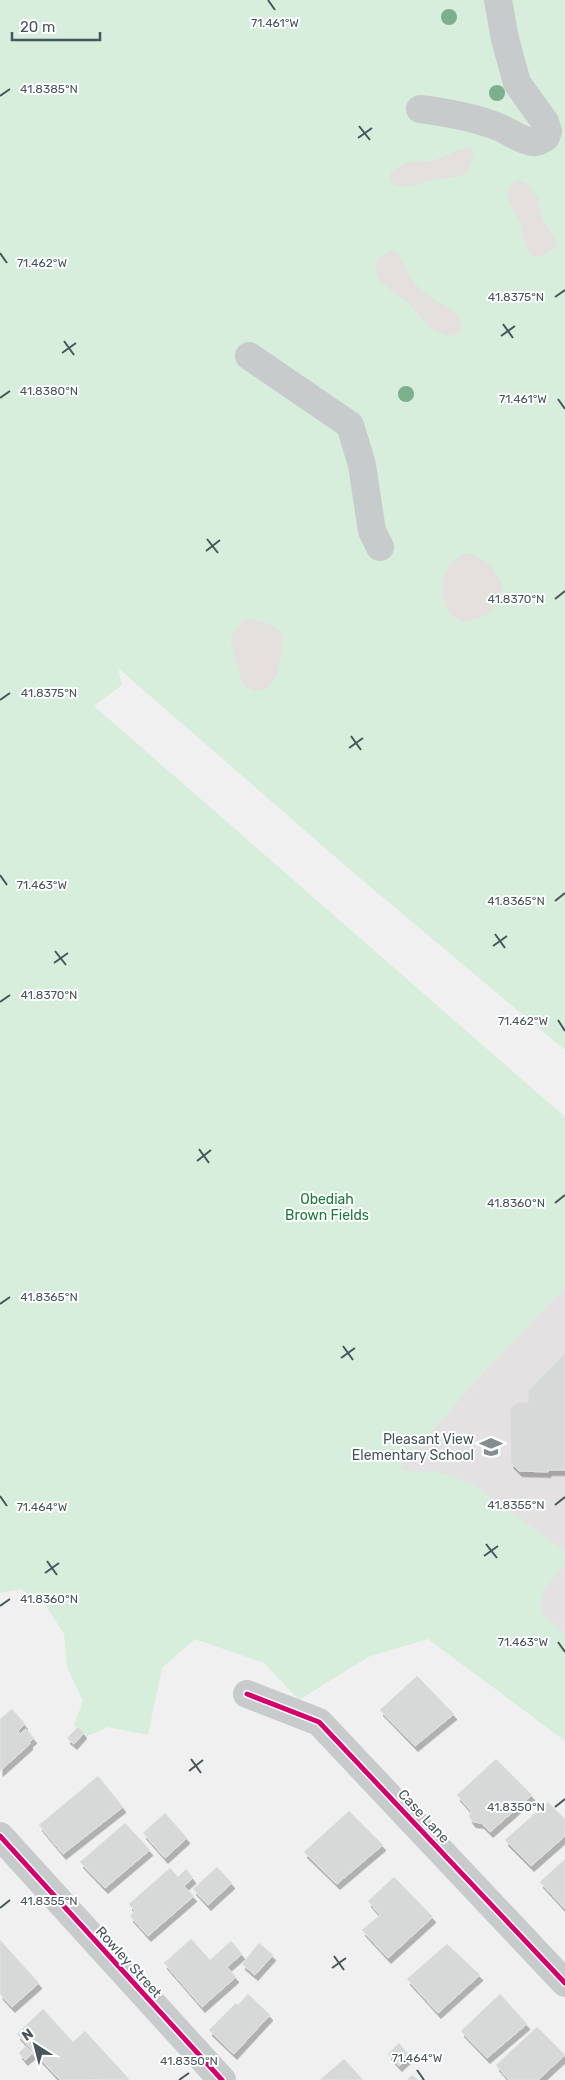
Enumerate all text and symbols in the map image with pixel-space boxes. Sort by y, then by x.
scale bar [12,10,100,42]
text: 71.461°W [251,16,299,30]
text: 20 m [20,18,55,36]
text: 41.8385°N [20,82,78,96]
text: 71.462°W [17,256,67,270]
text: 41.8375°N [488,290,544,304]
text: 41.8380°N [20,384,78,398]
text: 71.461°W [499,392,547,406]
text: 41.8370°N [488,592,544,606]
text: 41.8375°N [21,686,77,700]
text: 71.463°W [17,878,68,892]
text: 41.8365°N [487,894,545,908]
text: 41.8370°N [21,988,77,1002]
text: 71.462°W [498,1014,548,1028]
park label: Obediah Brown Fields [285,1191,369,1224]
text: 41.8360°N [487,1196,545,1210]
text: 41.8365°N [20,1290,78,1304]
place label: Pleasant View Elementary School [352,1431,474,1464]
school or university icon: Pleasant View Elementary School [478,1434,504,1460]
text: 41.8355°N [487,1498,545,1512]
text: 71.464°W [17,1500,68,1514]
text: 41.8360°N [20,1592,78,1606]
text: 71.463°W [498,1635,549,1649]
street label: Case Lane [394,1786,453,1847]
text: 41.8350°N [487,1800,545,1814]
text: 41.8355°N [20,1894,78,1908]
street label: Rowley Street [92,1923,166,2002]
north arrow [10,2020,60,2070]
text: N [19,2025,37,2045]
text: 71.464°W [392,2051,443,2065]
text: 41.8350°N [160,2054,218,2068]

